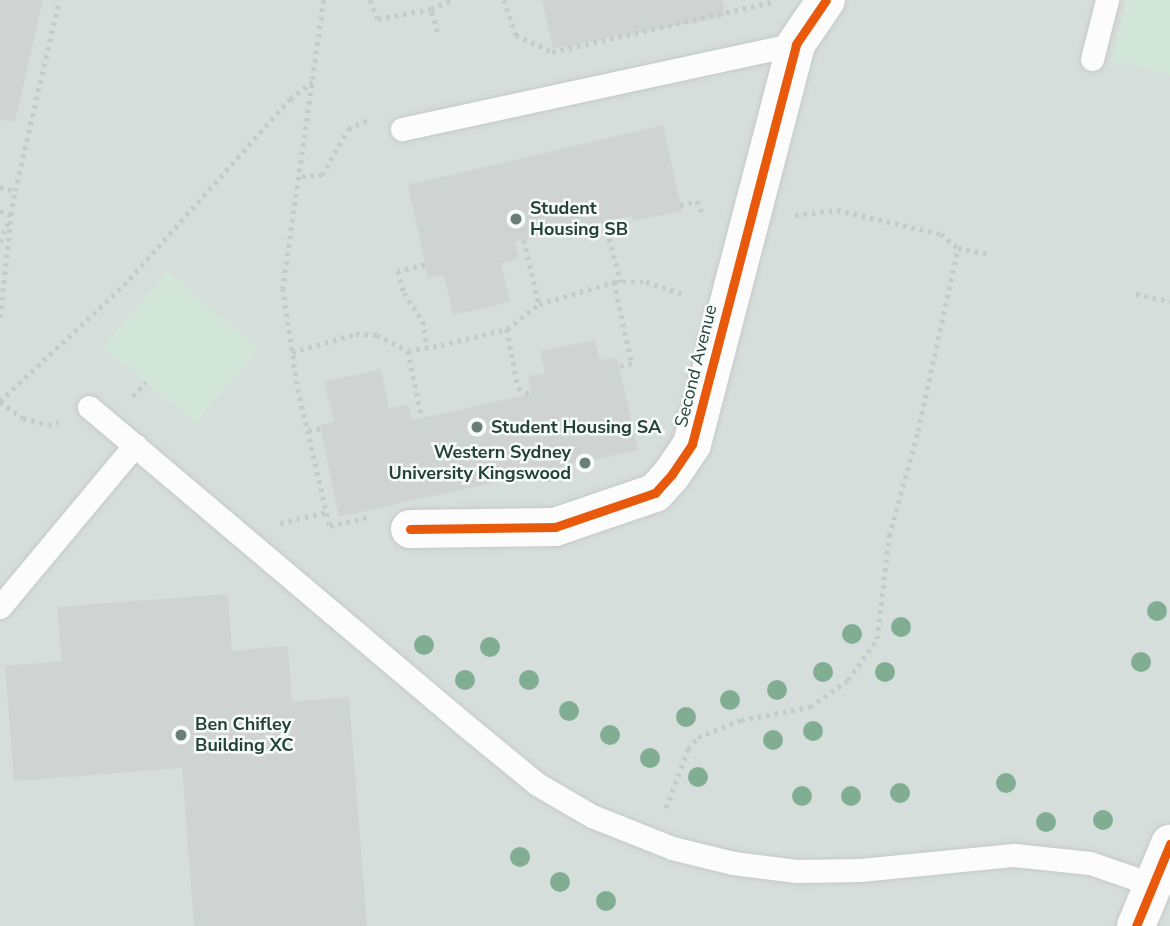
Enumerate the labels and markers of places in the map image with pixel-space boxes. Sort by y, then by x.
place label: Student Housing SB [530,198,628,241]
marker: Student Housing SB [508,211,524,227]
place label: Student Housing SA [491,416,661,438]
marker: Student Housing SA [469,419,485,435]
place label: Western Sydney University Kingswood [389,442,571,484]
marker: Western Sydney University Kingswood [577,455,593,471]
place label: Ben Chifley Building XC [195,714,294,756]
marker: Ben Chifley Building XC [173,727,189,743]

